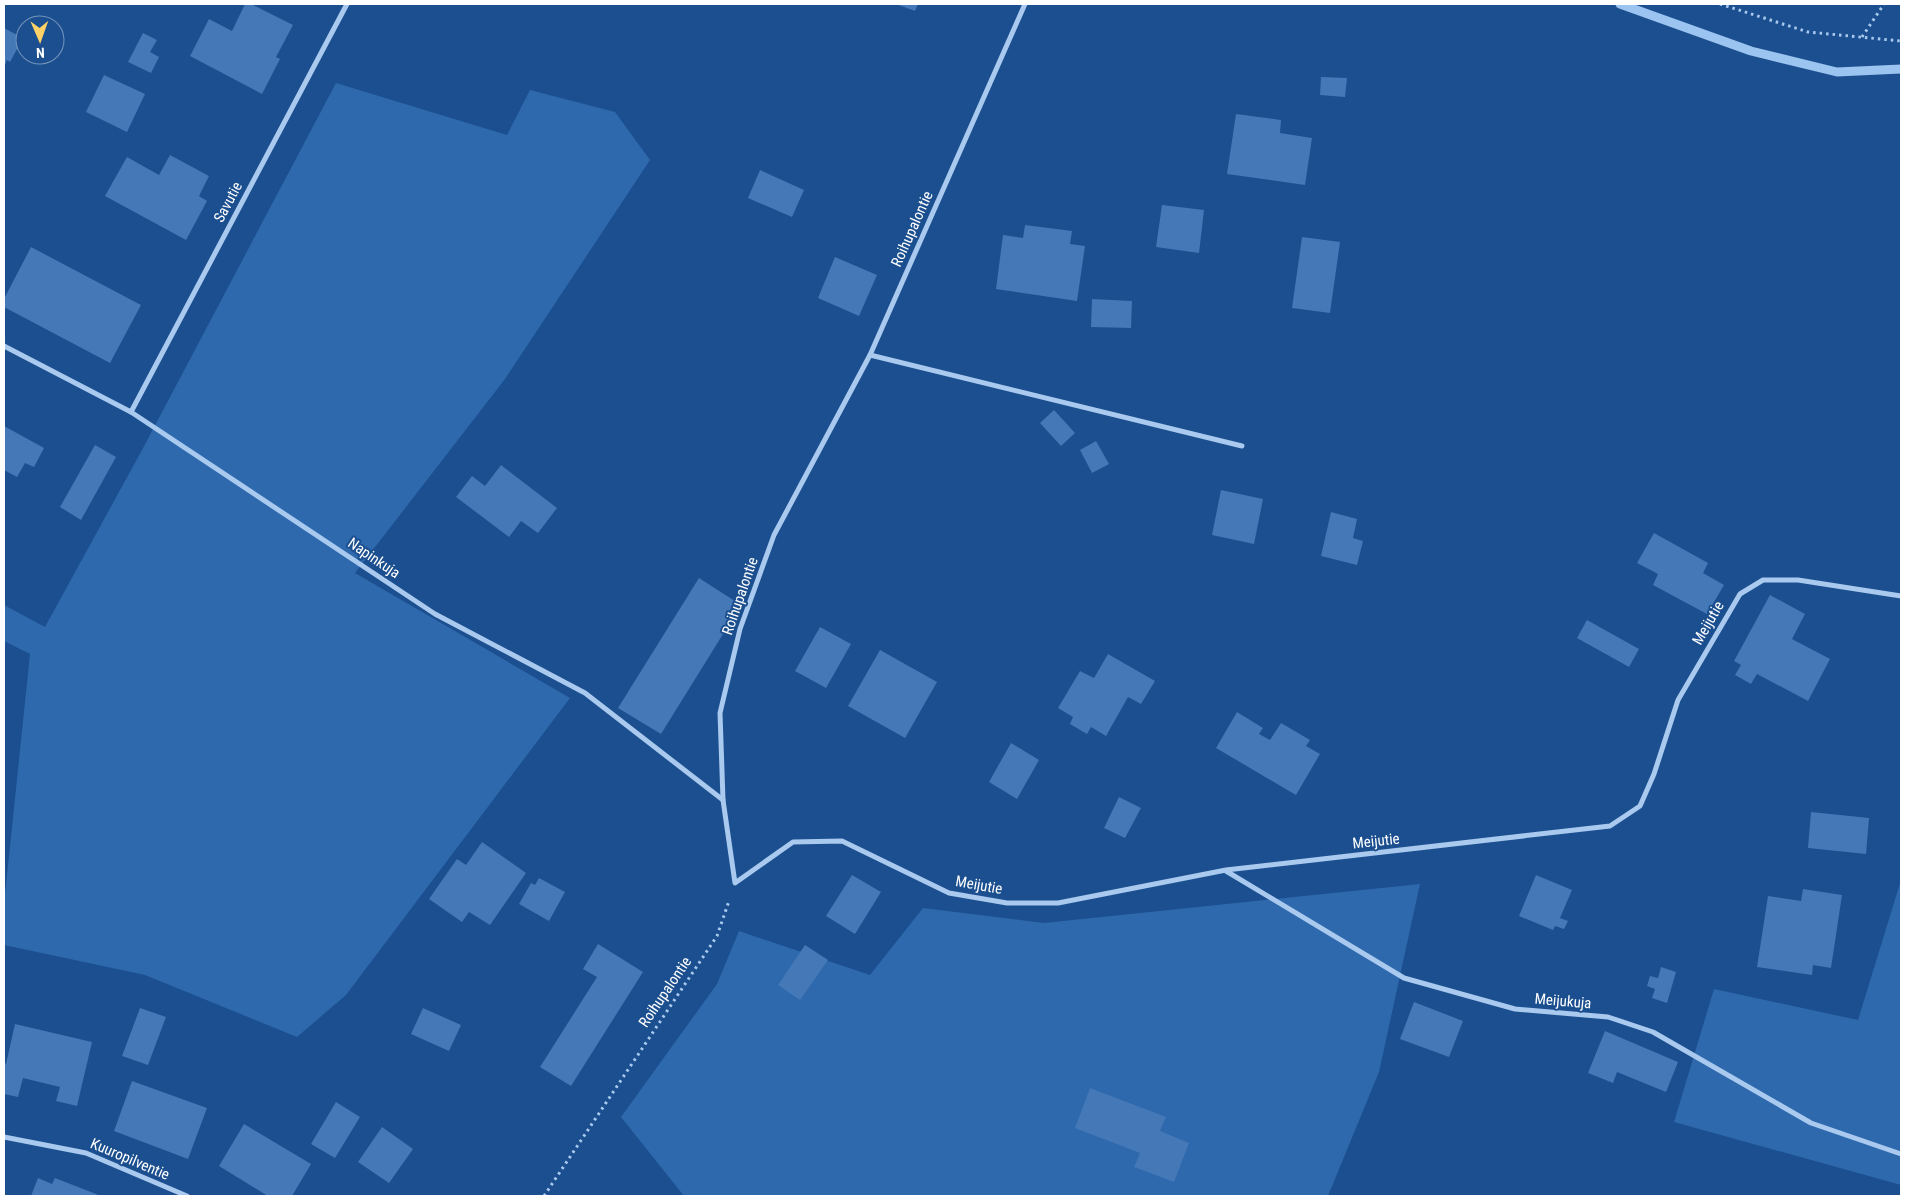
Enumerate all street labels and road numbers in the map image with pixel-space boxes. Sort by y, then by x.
street label: Savutie [210,179,246,225]
street label: Roihupalontie [887,188,937,270]
street label: Napinkuja [344,534,404,582]
street label: Roihupalontie [718,555,762,637]
street label: Meijutie [1688,598,1728,648]
street label: Meijutie [1352,830,1400,852]
street label: Meijutie [954,872,1004,898]
street label: Roihupalontie [635,953,695,1031]
street label: Meijukuja [1534,990,1592,1012]
street label: Kuuropilventie [88,1134,172,1184]

